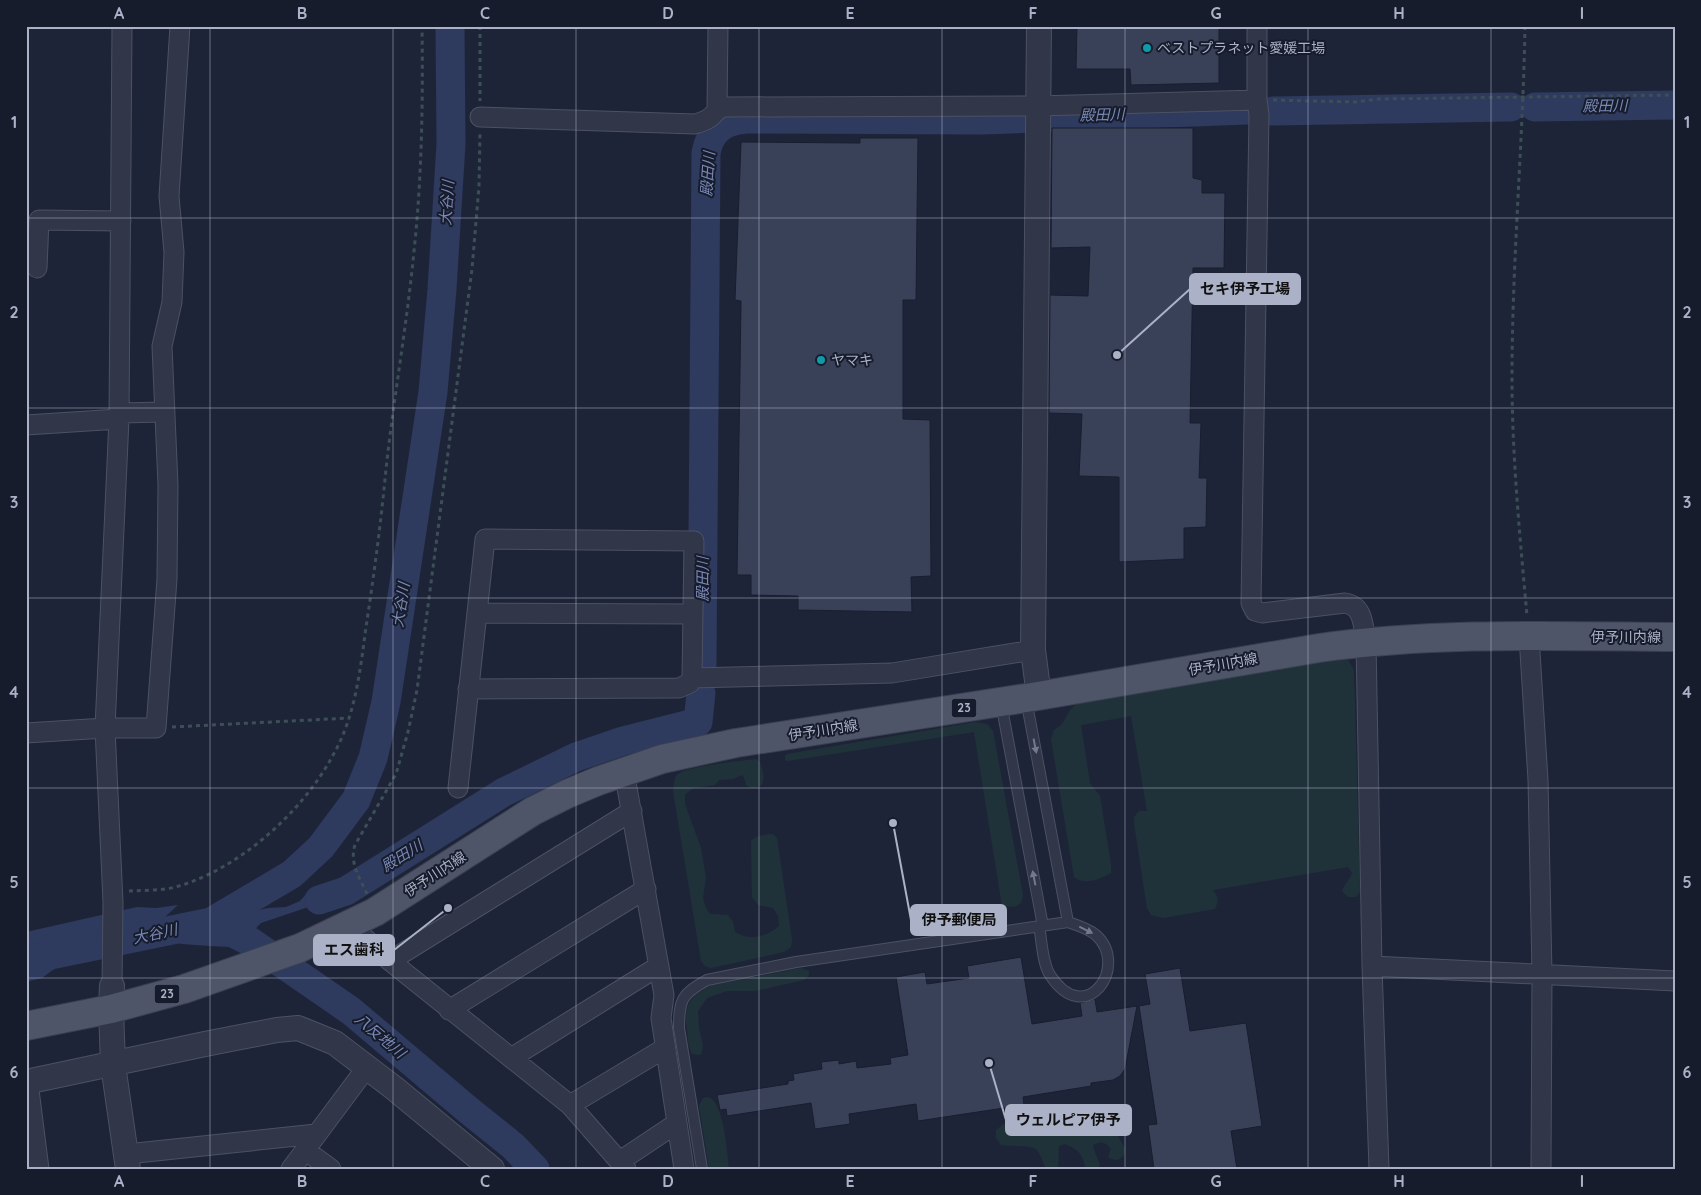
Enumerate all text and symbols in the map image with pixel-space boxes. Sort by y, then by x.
text: A [114,3,125,23]
text: B [297,3,307,23]
text: C [480,3,490,23]
text: D [662,3,674,23]
text: E [845,3,855,23]
text: F [1029,3,1038,23]
text: G [1210,3,1222,23]
text: H [1393,3,1405,23]
text: I [1580,3,1584,23]
place label: ベストプラネット愛媛工場 [1157,39,1325,57]
marker: ベストプラネット愛媛工場 [1141,42,1153,54]
water label: 殿田川 [1582,96,1630,115]
water label: 殿田川 [1079,104,1127,125]
text: 1 [11,112,17,132]
text: 1 [1684,112,1690,132]
water label: 殿田川 [696,149,719,197]
water label: 大谷川 [435,178,458,226]
callout: セキ伊予工場 [1190,274,1300,304]
text: セキ伊予工場 [1200,279,1290,298]
text: 2 [9,302,19,322]
text: 2 [1682,302,1692,322]
place label: ヤマキ [831,351,873,369]
marker: ヤマキ [815,354,827,366]
text: 3 [10,492,18,512]
text: 3 [1683,492,1691,512]
water label: 殿田川 [693,555,712,602]
water label: 大谷川 [388,579,414,629]
street label: 伊予川内線 [1591,628,1661,646]
street label: 伊予川内線 [1187,649,1259,679]
text: 4 [9,682,19,702]
text: 4 [1682,682,1692,702]
road number: 23 [952,698,976,718]
street label: 伊予川内線 [787,716,859,744]
one-way arrow [1031,738,1039,754]
water label: 殿田川 [378,835,428,876]
street label: 伊予川内線 [401,847,469,901]
one-way arrow [1030,869,1038,885]
text: 5 [9,872,19,892]
text: 5 [1682,872,1692,892]
callout: 伊予郵便局 [911,905,1006,935]
text: 伊予郵便局 [921,910,997,929]
water label: 大谷川 [131,919,181,947]
one-way arrow [1079,926,1093,934]
callout: エス歯科 [314,935,394,965]
text: エス歯科 [324,940,384,959]
road number: 23 [154,984,180,1004]
water label: 八反地川 [351,1009,411,1063]
text: 6 [10,1062,19,1082]
text: 6 [1683,1062,1692,1082]
callout: ウェルピア伊予 [1006,1105,1131,1135]
text: ウェルピア伊予 [1015,1110,1121,1129]
text: A [114,1171,125,1191]
text: B [297,1171,307,1191]
text: C [480,1171,490,1191]
text: D [662,1171,674,1191]
text: E [845,1171,855,1191]
text: F [1029,1171,1038,1191]
text: G [1210,1171,1222,1191]
text: H [1393,1171,1405,1191]
text: I [1580,1171,1584,1191]

